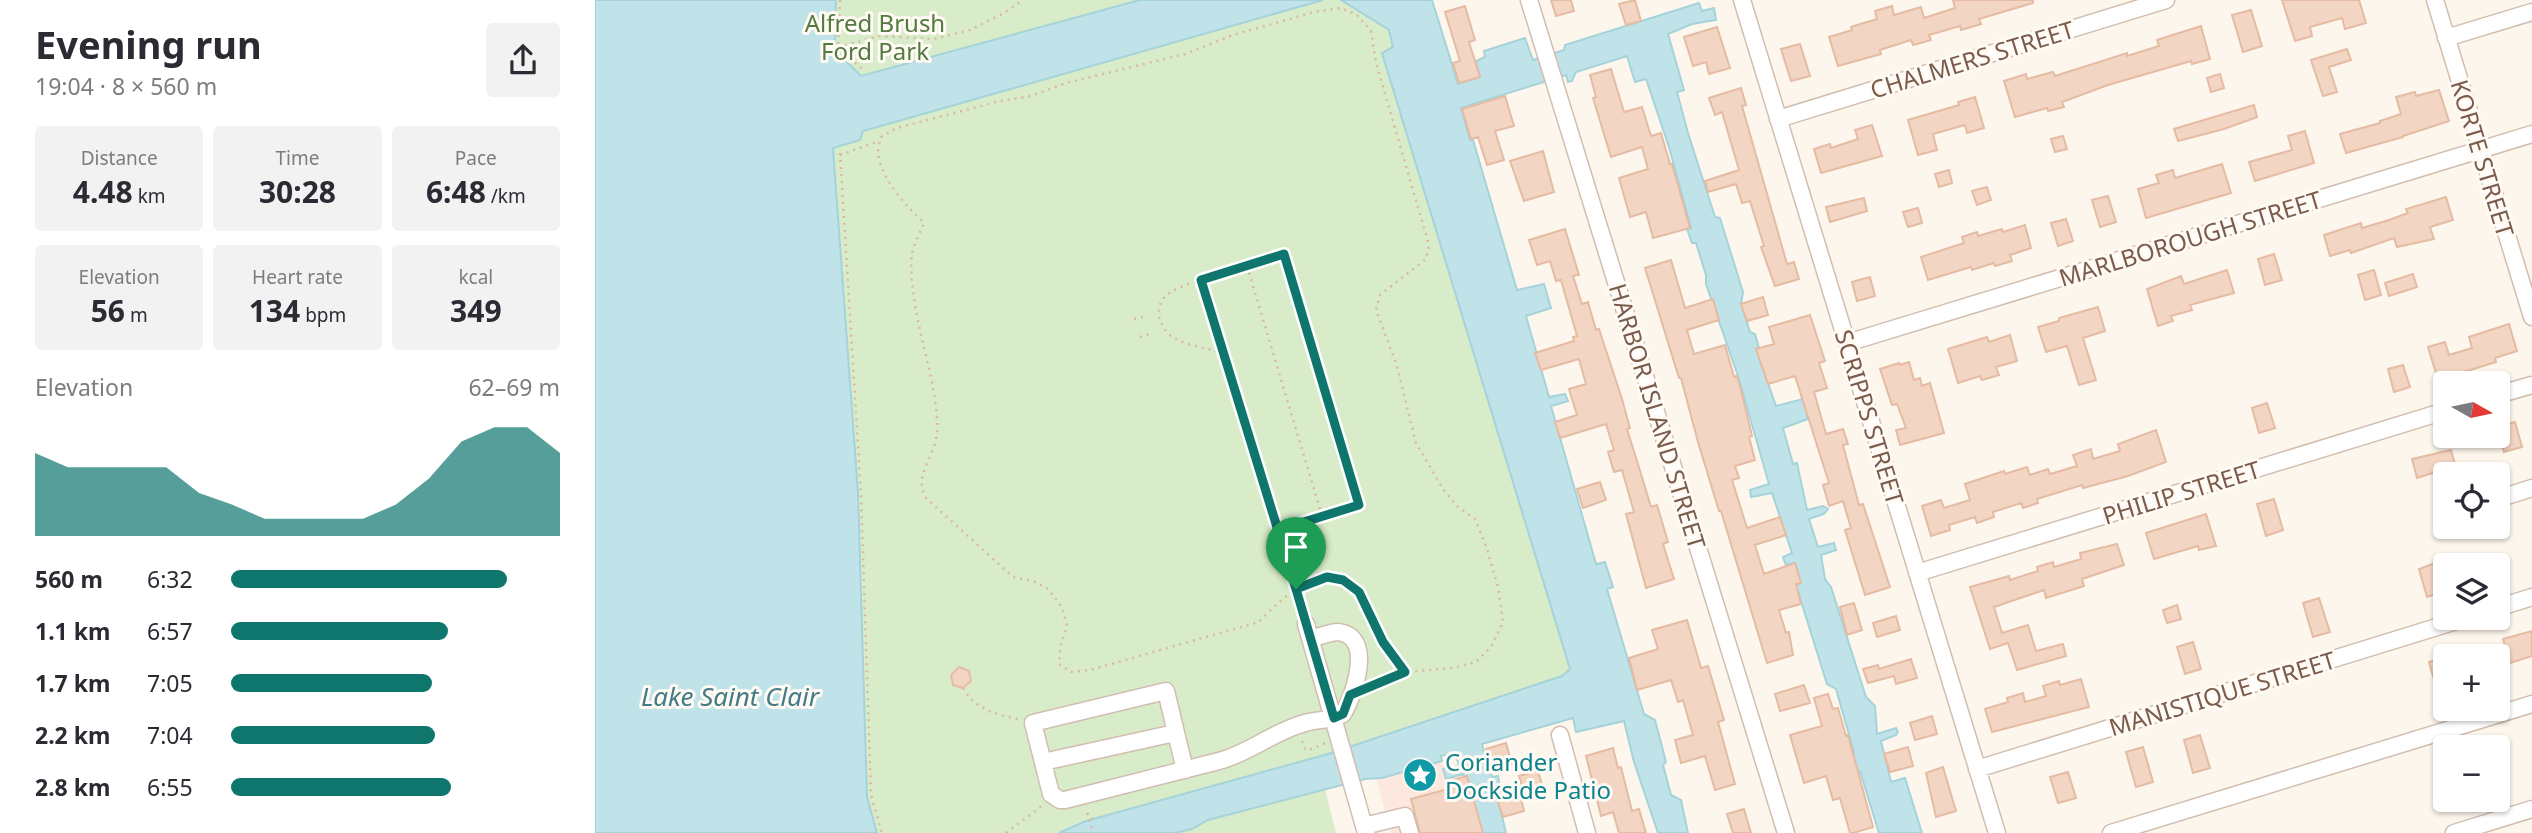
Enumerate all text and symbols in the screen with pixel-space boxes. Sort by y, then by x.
park label: Alfred Brush Ford Park [805,6,945,67]
street label: CHALMERS STREET [1866,12,2079,106]
text: Evening run [35,18,262,70]
button: share [486,23,560,97]
text: 19:04 · 8 × 560 m [35,70,217,102]
street label: KORTE STREET [2443,75,2523,241]
text: Distance [81,145,158,171]
text: Time [276,145,319,171]
text: Pace [455,145,497,171]
text: 4.48 [73,171,133,212]
text: 30:28 [259,171,336,212]
text: 6:48 [426,171,486,212]
street label: MARLBOROUGH STREET [2055,182,2326,294]
text: km [133,183,166,209]
text: /km [486,183,526,209]
text: Elevation [79,264,160,290]
text: Heart rate [252,264,343,290]
text: kcal [458,264,493,290]
street label: HARBOR ISLAND STREET [1602,279,1714,554]
text: 56 [91,290,125,331]
text: 134 [249,290,300,331]
text: 349 [450,290,502,331]
text: m [125,302,148,328]
text: bpm [300,302,346,328]
street label: SCRIPPS STREET [1828,325,1912,509]
text: Elevation [35,371,133,403]
text: 62–69 m [468,371,560,403]
north arrow [2433,371,2509,448]
map controls [2433,371,2510,812]
street label: PHILIP STREET [2098,452,2265,532]
button: locate [2433,462,2510,539]
pin [1266,517,1326,589]
icon: arrive [1277,528,1315,566]
button: layers [2433,553,2510,630]
text: 560 m [35,563,103,595]
text: 6:32 [147,563,193,595]
text: 1.1 km [35,615,110,647]
text: 6:57 [147,615,193,647]
street label: MANISTIQUE STREET [2105,643,2340,743]
button: + [2433,644,2510,721]
text: 1.7 km [35,667,110,699]
text: 7:05 [147,667,193,699]
water label: Lake Saint Clair [641,678,821,714]
text: 2.2 km [35,719,110,751]
text: 7:04 [147,719,193,751]
button: − [2433,735,2510,812]
place label: Coriander Dockside Patio [1445,745,1611,806]
place icon: Coriander Dockside Patio [1401,756,1439,794]
text: 2.8 km [35,771,110,803]
text: 6:55 [147,771,193,803]

